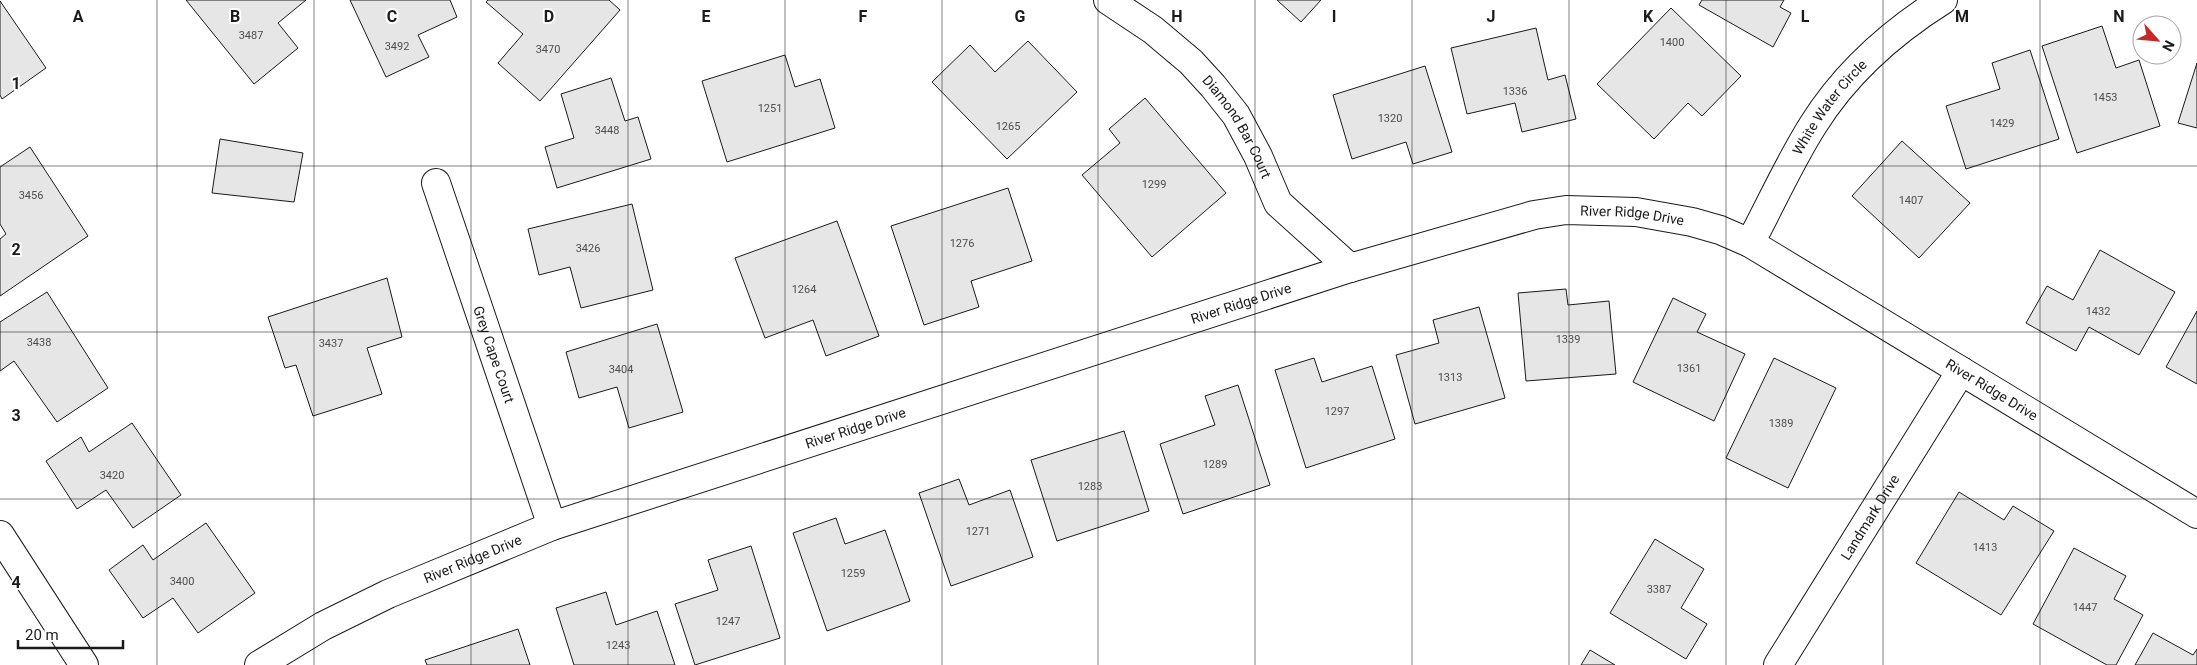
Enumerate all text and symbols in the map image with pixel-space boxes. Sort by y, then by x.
text: A [73,7,84,26]
text: B [230,7,240,26]
text: C [387,7,397,26]
text: D [544,7,554,26]
text: E [702,7,711,26]
text: F [859,7,868,26]
text: G [1015,7,1026,26]
text: H [1171,7,1183,26]
text: I [1332,7,1336,26]
text: J [1487,7,1495,26]
text: K [1643,7,1654,26]
text: L [1801,7,1810,26]
text: M [1955,7,1969,26]
text: N [2113,7,2125,26]
north arrow [2132,15,2182,65]
house number: 3487 [239,29,263,42]
house number: 1400 [1660,36,1684,49]
text: N [2159,38,2178,54]
house number: 3492 [385,40,409,53]
house number: 3470 [536,43,560,56]
street label: White Water Circle [1789,56,1870,157]
street label: Diamond Bar Court [1199,72,1275,181]
text: 1 [11,74,21,93]
house number: 1336 [1503,85,1527,98]
house number: 1453 [2093,91,2117,104]
house number: 1251 [758,102,782,115]
house number: 1320 [1378,112,1402,125]
house number: 1429 [1990,117,2014,130]
house number: 1265 [996,120,1020,133]
house number: 3448 [595,124,619,137]
house number: 1299 [1142,178,1166,191]
house number: 3456 [19,189,43,202]
house number: 1407 [1899,194,1923,207]
street label: River Ridge Drive [1580,202,1685,228]
house number: 1276 [950,237,974,250]
text: 2 [11,240,21,259]
house number: 3426 [576,242,600,255]
street label: River Ridge Drive [1189,280,1293,327]
house number: 1264 [792,283,816,296]
street label: Grey Cape Court [470,304,518,406]
house number: 1432 [2086,305,2110,318]
house number: 1339 [1556,333,1580,346]
house number: 3438 [27,336,51,349]
house number: 3437 [319,337,343,350]
street label: River Ridge Drive [1943,356,2041,424]
house number: 1361 [1677,362,1701,375]
house number: 3404 [609,363,633,376]
house number: 1313 [1438,371,1462,384]
street label: River Ridge Drive [803,404,908,452]
house number: 1297 [1325,405,1349,418]
text: 3 [11,406,21,425]
house number: 1389 [1769,417,1793,430]
house number: 1289 [1203,458,1227,471]
house number: 3420 [100,469,124,482]
street label: Landmark Drive [1837,472,1903,563]
house number: 1283 [1078,480,1102,493]
house number: 1271 [966,525,990,538]
street label: River Ridge Drive [421,531,524,586]
house number: 1413 [1973,541,1997,554]
house number: 1259 [841,567,865,580]
text: 4 [11,573,21,592]
house number: 3400 [170,575,194,588]
house number: 3387 [1647,583,1671,596]
house number: 1447 [2073,601,2097,614]
house number: 1247 [716,615,740,628]
scale bar [18,618,122,650]
text: 20 m [25,626,59,644]
house number: 1243 [606,639,630,652]

